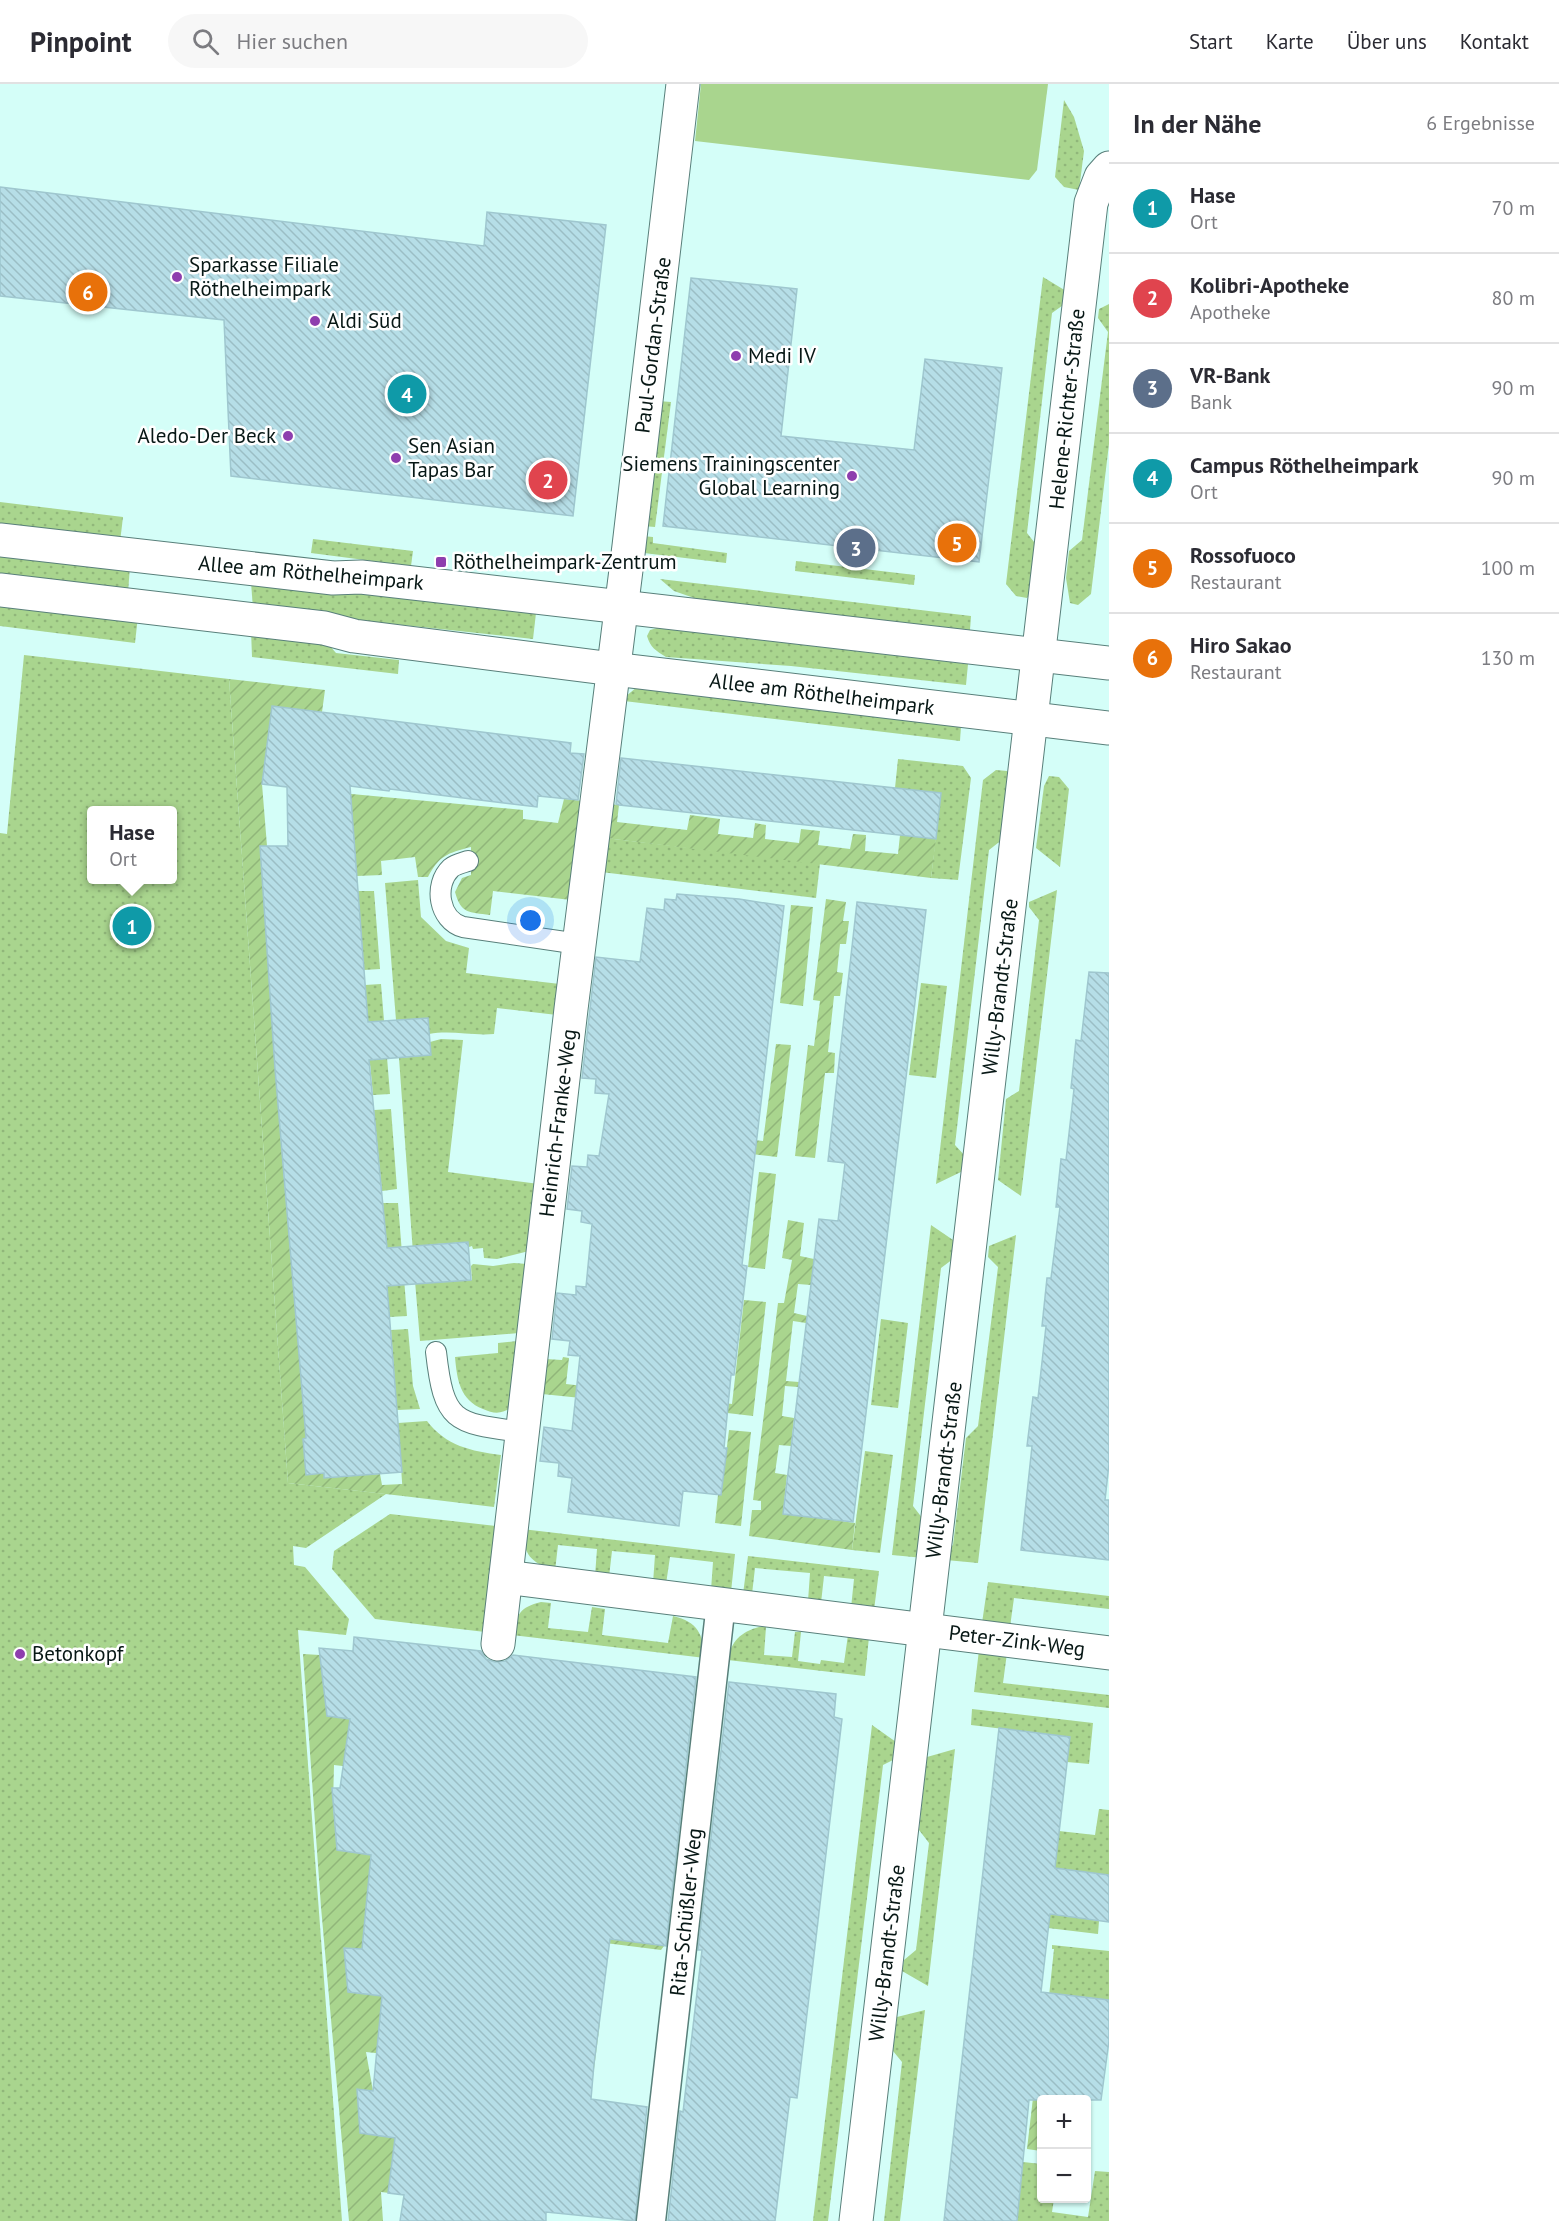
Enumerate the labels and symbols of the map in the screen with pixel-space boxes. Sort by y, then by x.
place label: Sparkasse Filiale Röthelheimpark [189,251,339,302]
street label: Paul-Gordan-Straße [628,255,677,435]
pin: 6 [68,270,107,314]
marker: Sparkasse Filiale Röthelheimpark [170,270,184,284]
place label: Aldi Süd [327,307,402,334]
street label: Helene-Richter-Straße [1043,307,1090,511]
marker: Aldi Süd [308,314,322,328]
place label: Medi IV [748,342,816,369]
marker: Medi IV [729,349,743,363]
pin: 4 [388,372,426,416]
place label: Aledo-Der Beck [137,422,276,449]
marker: Aledo-Der Beck [281,429,295,443]
place label: Sen Asian Tapas Bar [408,432,495,483]
place label: Siemens Trainingscenter Global Learning [622,450,840,501]
marker: Sen Asian Tapas Bar [389,451,403,465]
pin: 2 [528,458,568,502]
marker: Siemens Trainingscenter Global Learning [845,469,859,483]
pin: 5 [938,520,976,566]
pin: 3 [836,526,876,570]
place label: Röthelheimpark-Zentrum [453,548,677,575]
street label: Allee am Röthelheimpark [197,549,425,596]
marker: Röthelheimpark-Zentrum [434,555,448,569]
street label: Allee am Röthelheimpark [708,666,936,721]
street label: Willy-Brandt-Straße [975,897,1024,1077]
pin: 1 [112,904,152,948]
your location [516,906,545,935]
street label: Heinrich-Franke-Weg [533,1027,582,1219]
street label: Willy-Brandt-Straße [919,1380,968,1560]
street label: Peter-Zink-Weg [947,1619,1087,1662]
place label: Betonkopf [32,1640,125,1667]
marker: Betonkopf [13,1647,27,1661]
street label: Rita-Schüßler-Weg [663,1827,708,1997]
street label: Willy-Brandt-Straße [862,1863,911,2043]

